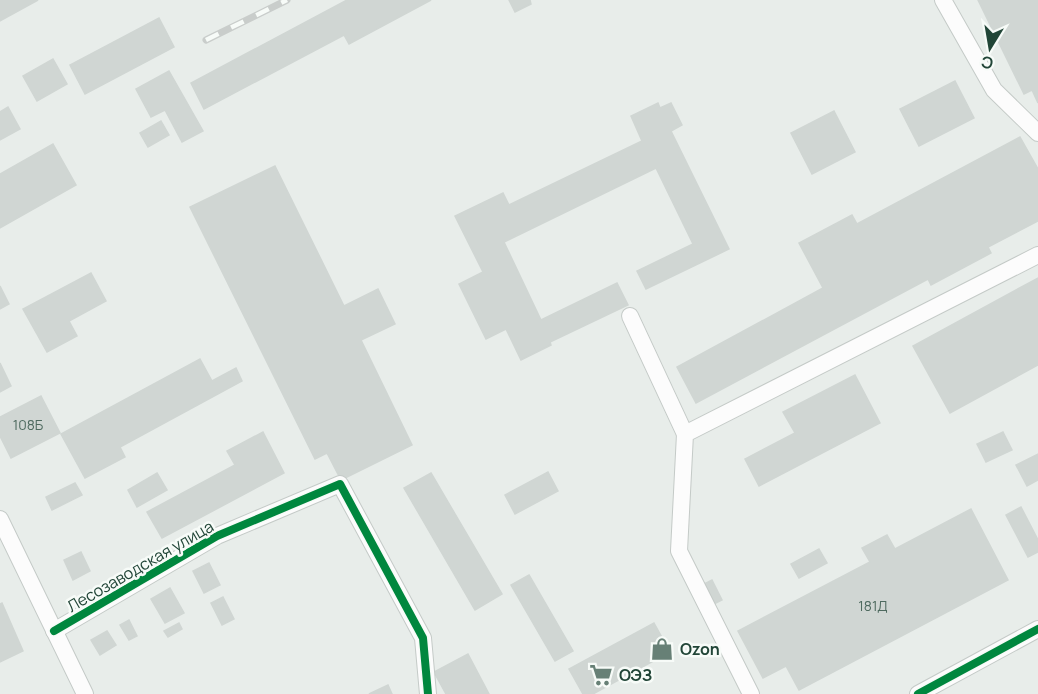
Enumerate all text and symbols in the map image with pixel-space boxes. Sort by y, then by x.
north arrow [960,18,1020,78]
text: С [979,51,995,75]
house number: 108Б [13,415,44,434]
street label: Лесозаводская улица [63,515,217,617]
house number: 181Д [858,596,888,615]
shop icon: Ozon [649,636,675,662]
place label: Ozon [680,638,720,660]
supermarket icon: ОЭЗ [588,662,614,688]
place label: ОЭЗ [619,664,652,686]

